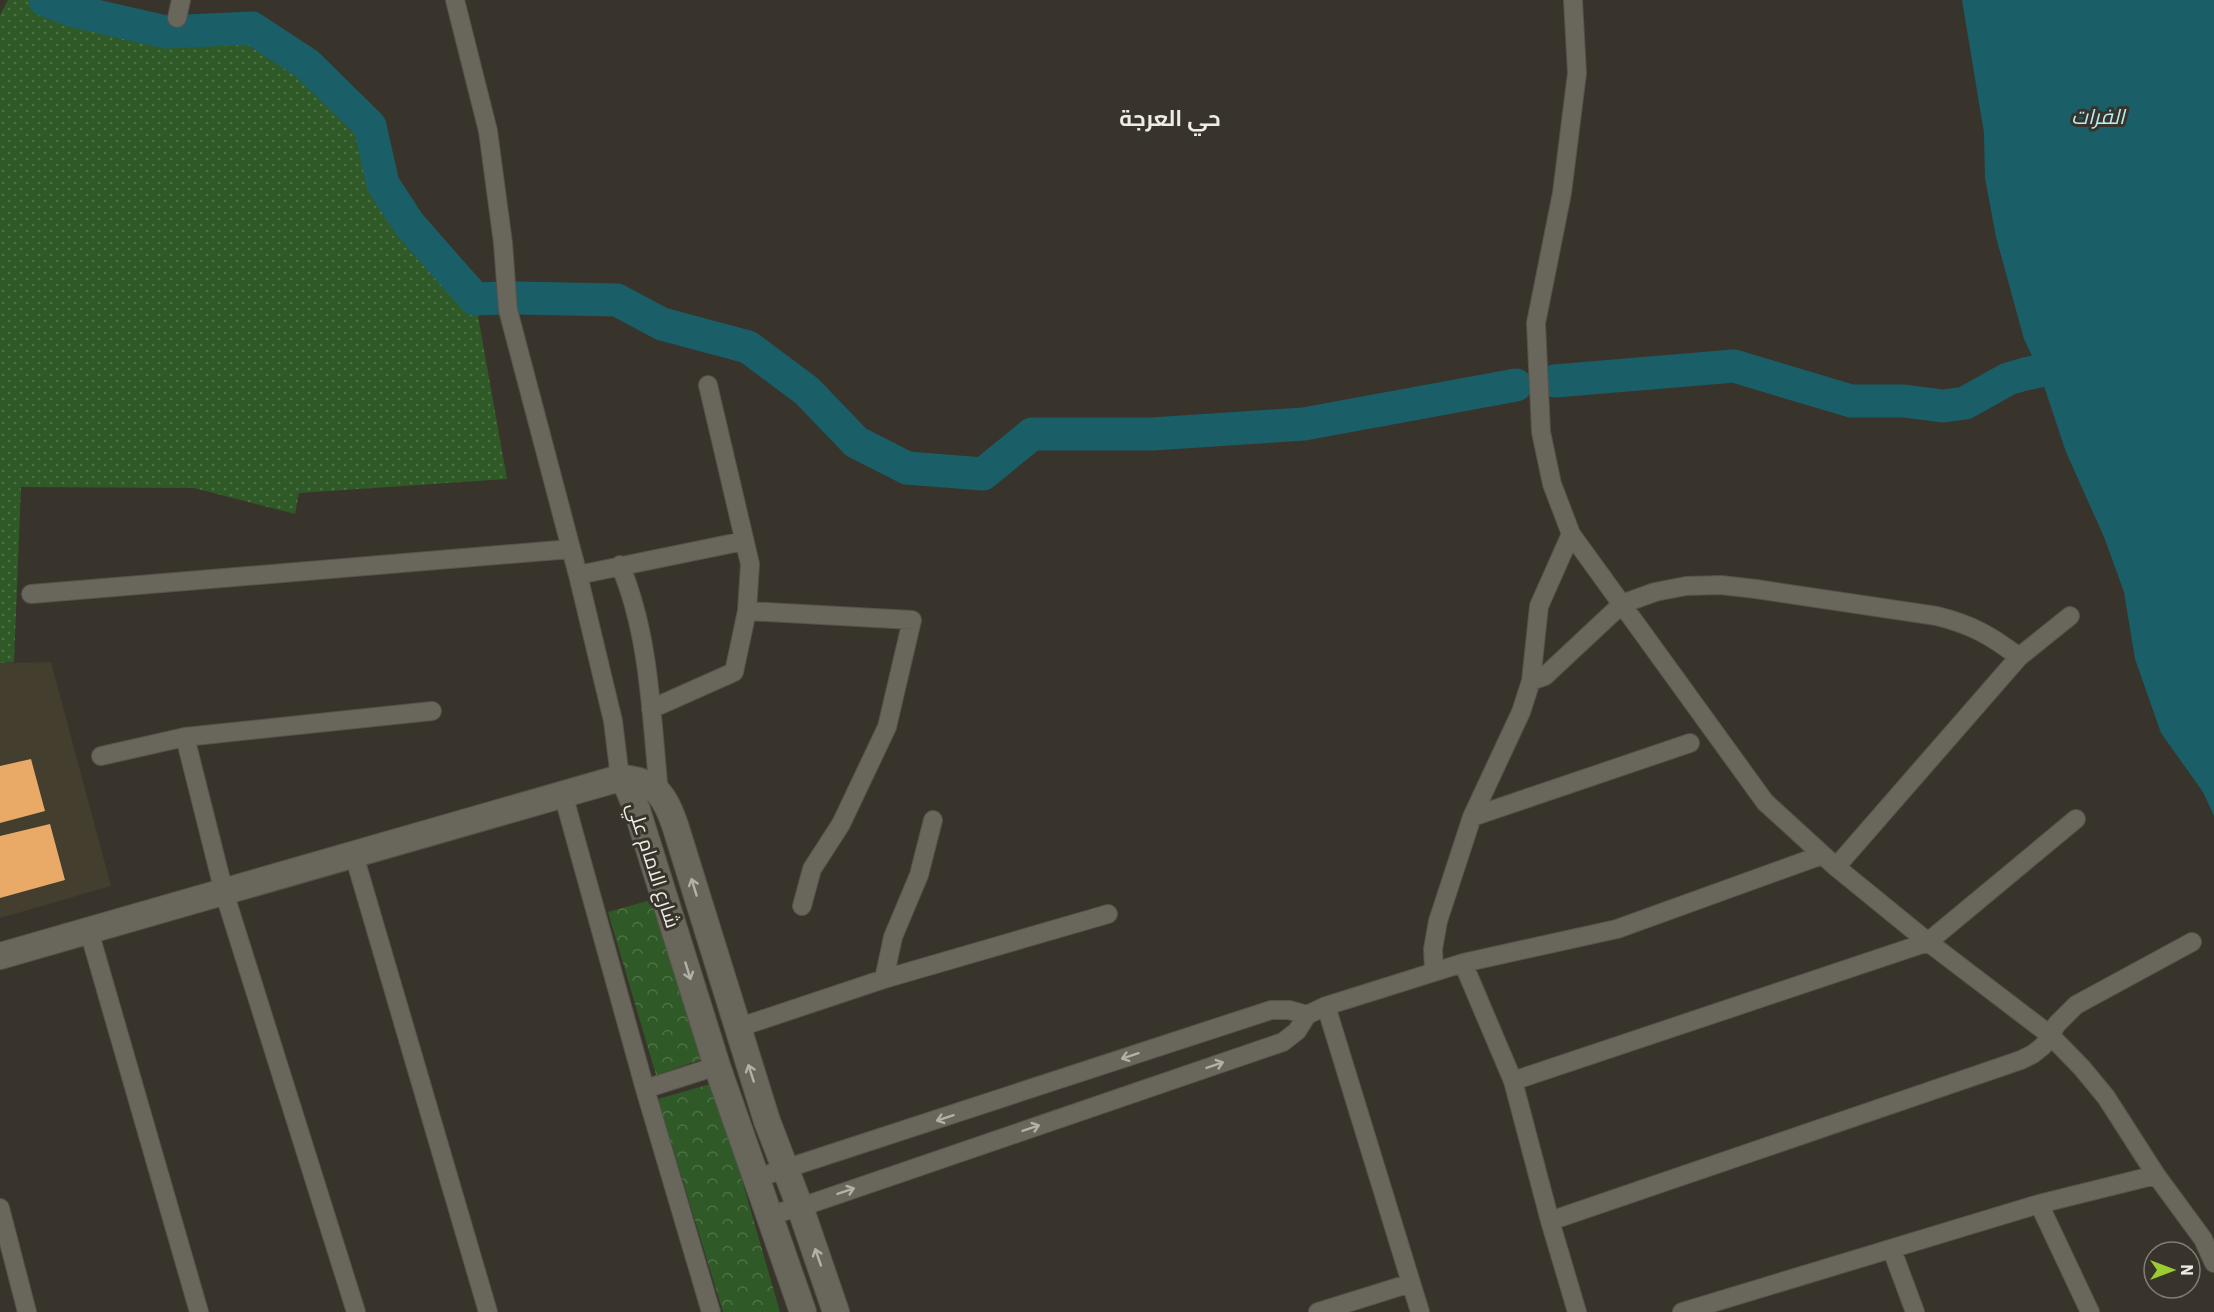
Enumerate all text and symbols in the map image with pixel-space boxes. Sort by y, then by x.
water label: الفرات [2071,102,2127,130]
district label: حي العرجة [1119,103,1221,136]
street label: شارع الامام علي [618,799,687,932]
one-way arrow [688,878,699,897]
one-way arrow [683,961,694,980]
one-way arrow [1121,1052,1140,1063]
one-way arrow [1205,1059,1224,1070]
one-way arrow [745,1064,756,1083]
one-way arrow [936,1113,955,1124]
one-way arrow [1021,1122,1040,1133]
one-way arrow [836,1185,855,1196]
north arrow [2142,1240,2202,1300]
one-way arrow [811,1248,822,1266]
text: N [2177,1264,2197,1276]

